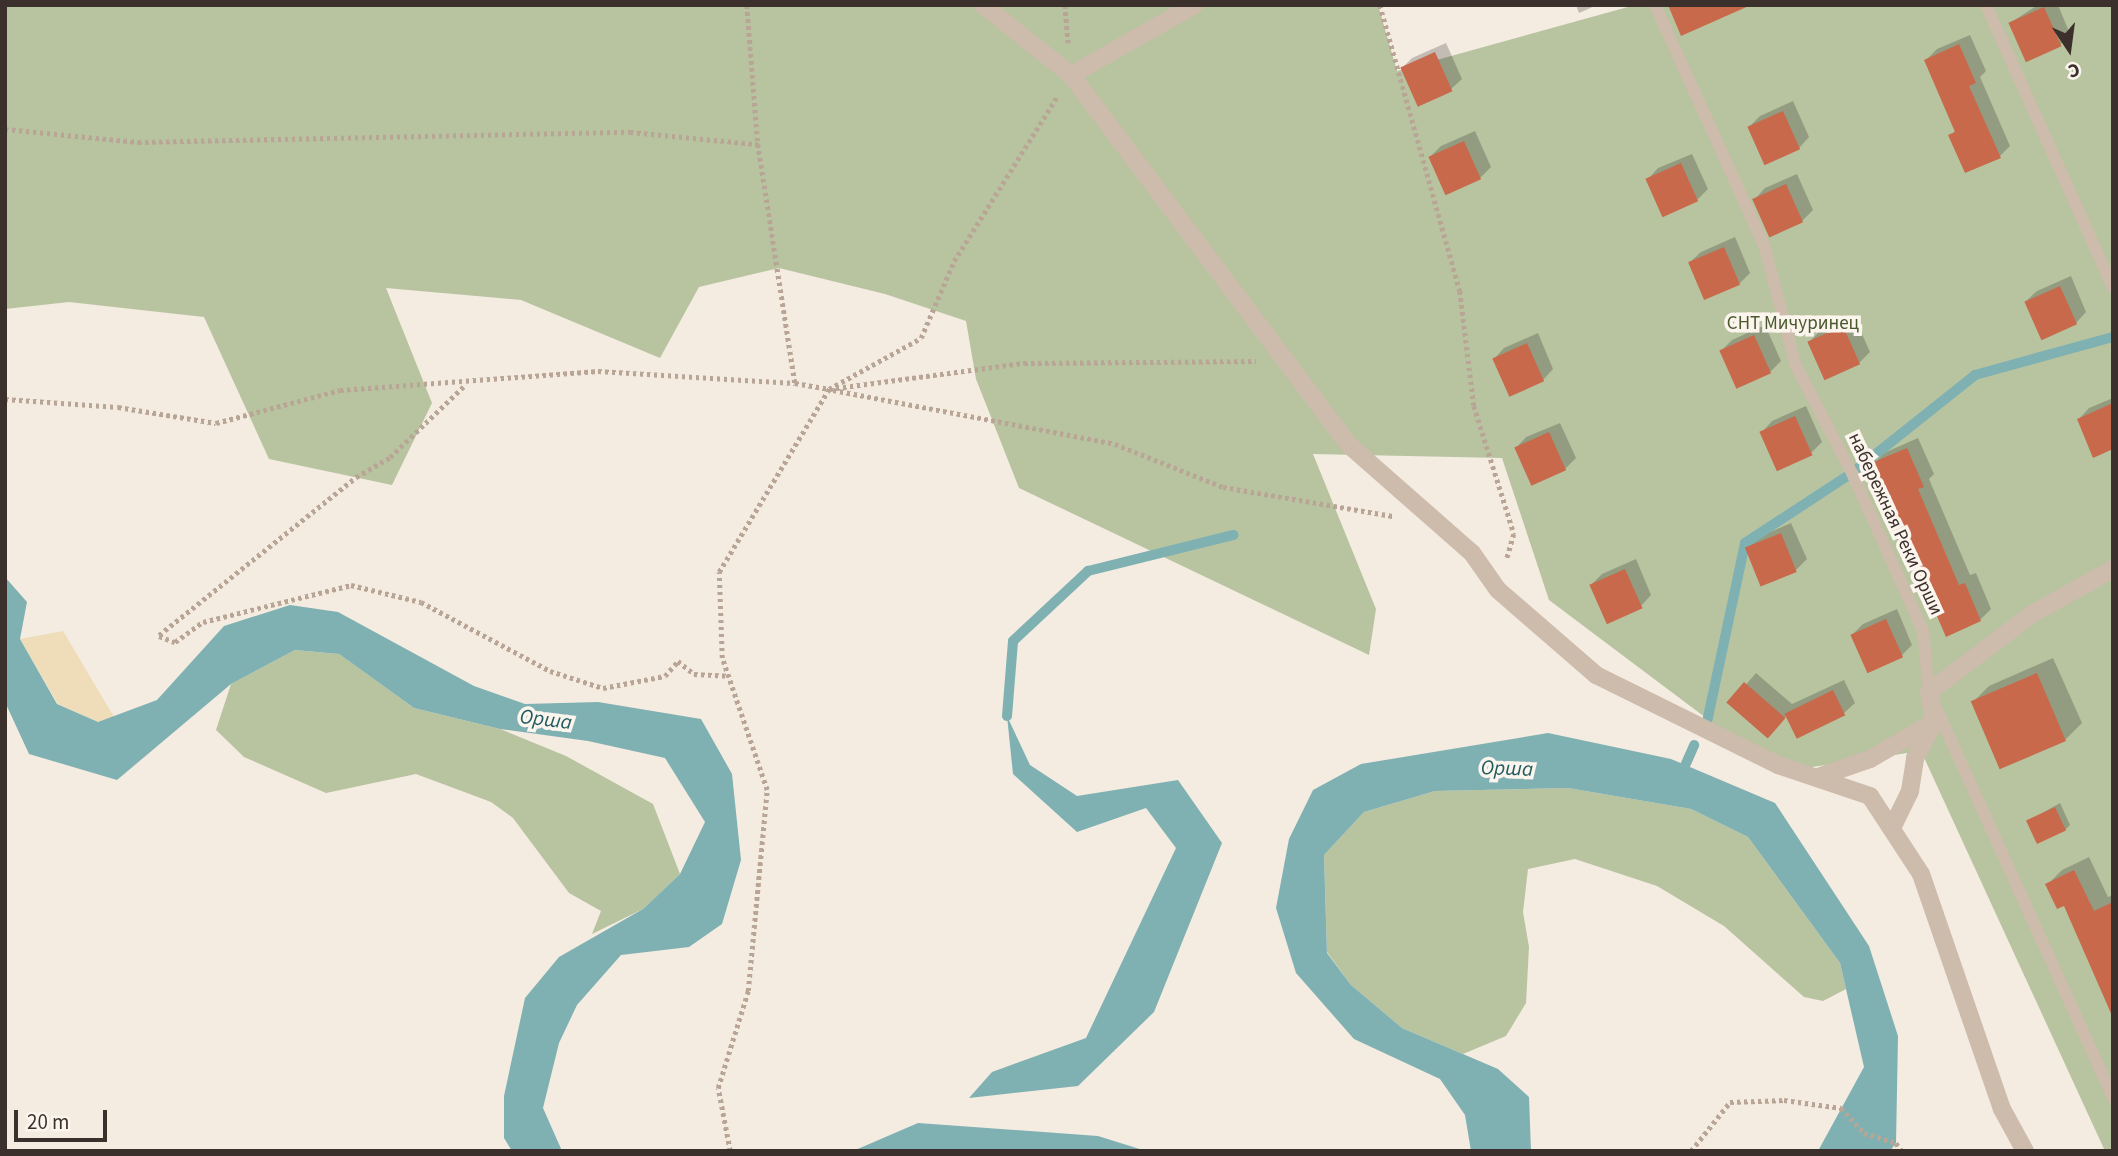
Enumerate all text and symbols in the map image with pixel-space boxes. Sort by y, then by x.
north arrow [2034,14,2104,84]
text: С [2065,56,2082,84]
park label: СНТ Мичуринец [1727,313,1859,335]
street label: набережная Реки Орши [1843,429,1947,619]
water label: Орша [518,703,574,735]
water label: Орша [1480,754,1534,782]
scale bar [18,1096,110,1140]
text: 20 m [27,1107,69,1137]

